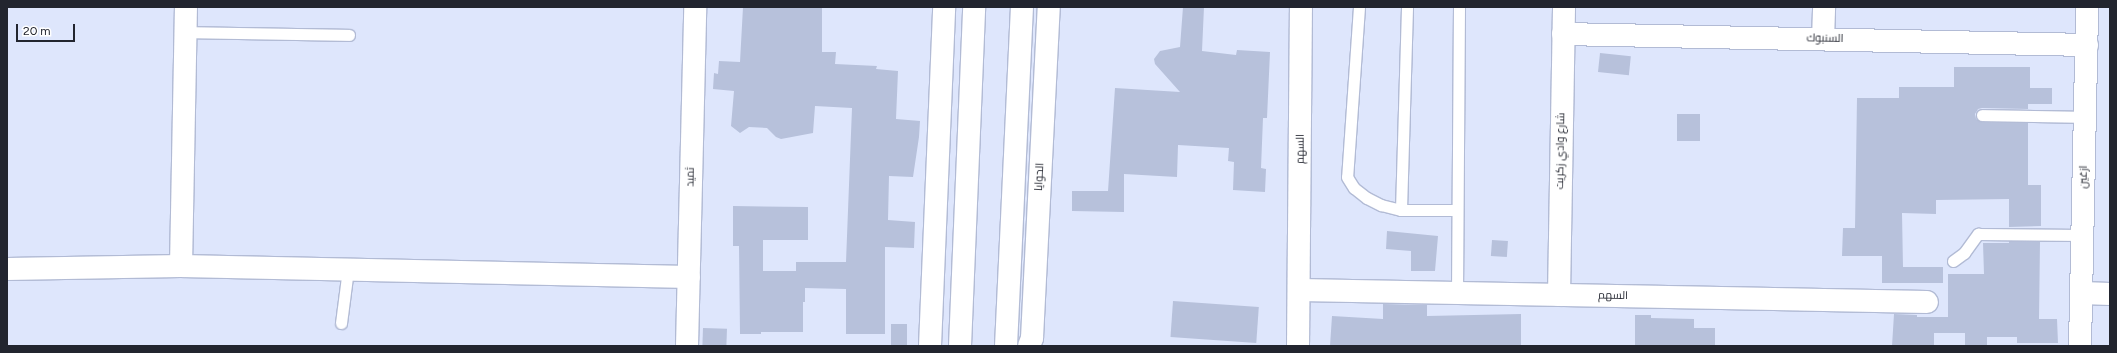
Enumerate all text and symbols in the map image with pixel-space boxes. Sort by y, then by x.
scale bar [18,16,77,42]
text: 20 m [23,24,51,38]
street label: السنبوك [1806,32,1844,46]
street label: شارع وادي زكريت [1554,113,1568,189]
street label: السهم [1294,134,1308,164]
street label: الحوايا [1033,163,1047,191]
street label: ازغين [2077,165,2091,189]
street label: ثميد [684,167,698,187]
street label: السهم [1598,289,1628,303]

